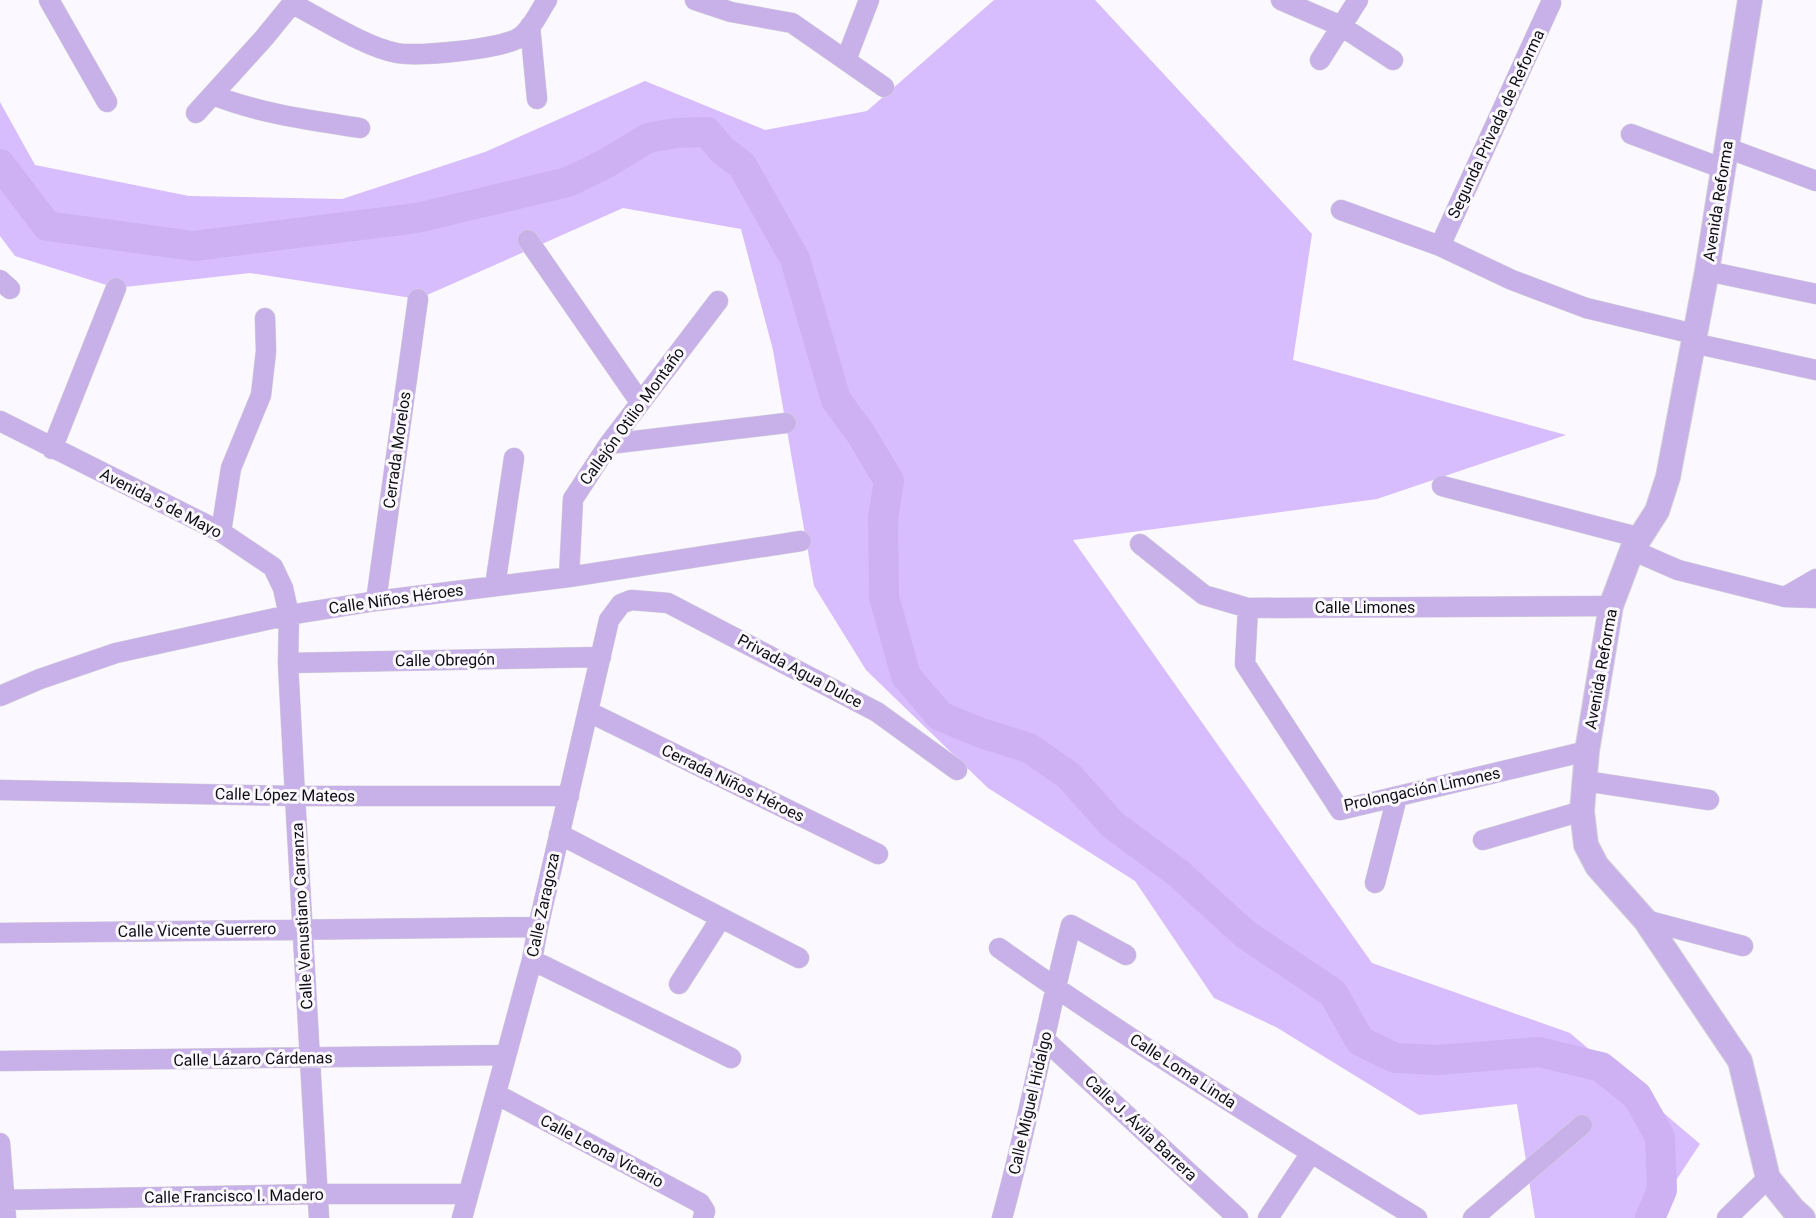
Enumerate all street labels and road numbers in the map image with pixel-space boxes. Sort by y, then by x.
street label: Segunda Privada de Reforma [1444,26,1548,222]
street label: Avenida Reforma [1699,139,1737,263]
street label: Callejón Otilio Montaño [576,343,688,489]
street label: Cerrada Morelos [379,390,415,510]
street label: Avenida 5 de Mayo [97,464,225,542]
street label: Calle Niños Héroes [327,580,465,618]
street label: Calle Limones [1315,598,1415,617]
street label: Avenida Reforma [1581,607,1621,731]
street label: Privada Agua Dulce [734,630,866,712]
street label: Calle Obregón [395,650,495,670]
street label: Cerrada Niños Héroes [659,740,807,826]
street label: Prolongación Limones [1342,763,1502,815]
street label: Calle López Mateos [215,784,355,806]
street label: Calle Venustiano Carranza [288,822,316,1010]
street label: Calle Zaragoza [523,851,563,959]
street label: Calle Vicente Guerrero [118,919,276,941]
street label: Calle Miguel Hidalgo [1004,1030,1056,1176]
street label: Calle Loma Linda [1126,1030,1240,1112]
street label: Calle Lázaro Cárdenas [173,1048,333,1070]
street label: Calle J. Ávila Barrera [1081,1071,1201,1185]
street label: Calle Leona Vicario [537,1111,667,1191]
street label: Calle Francisco I. Madero [144,1185,324,1207]

